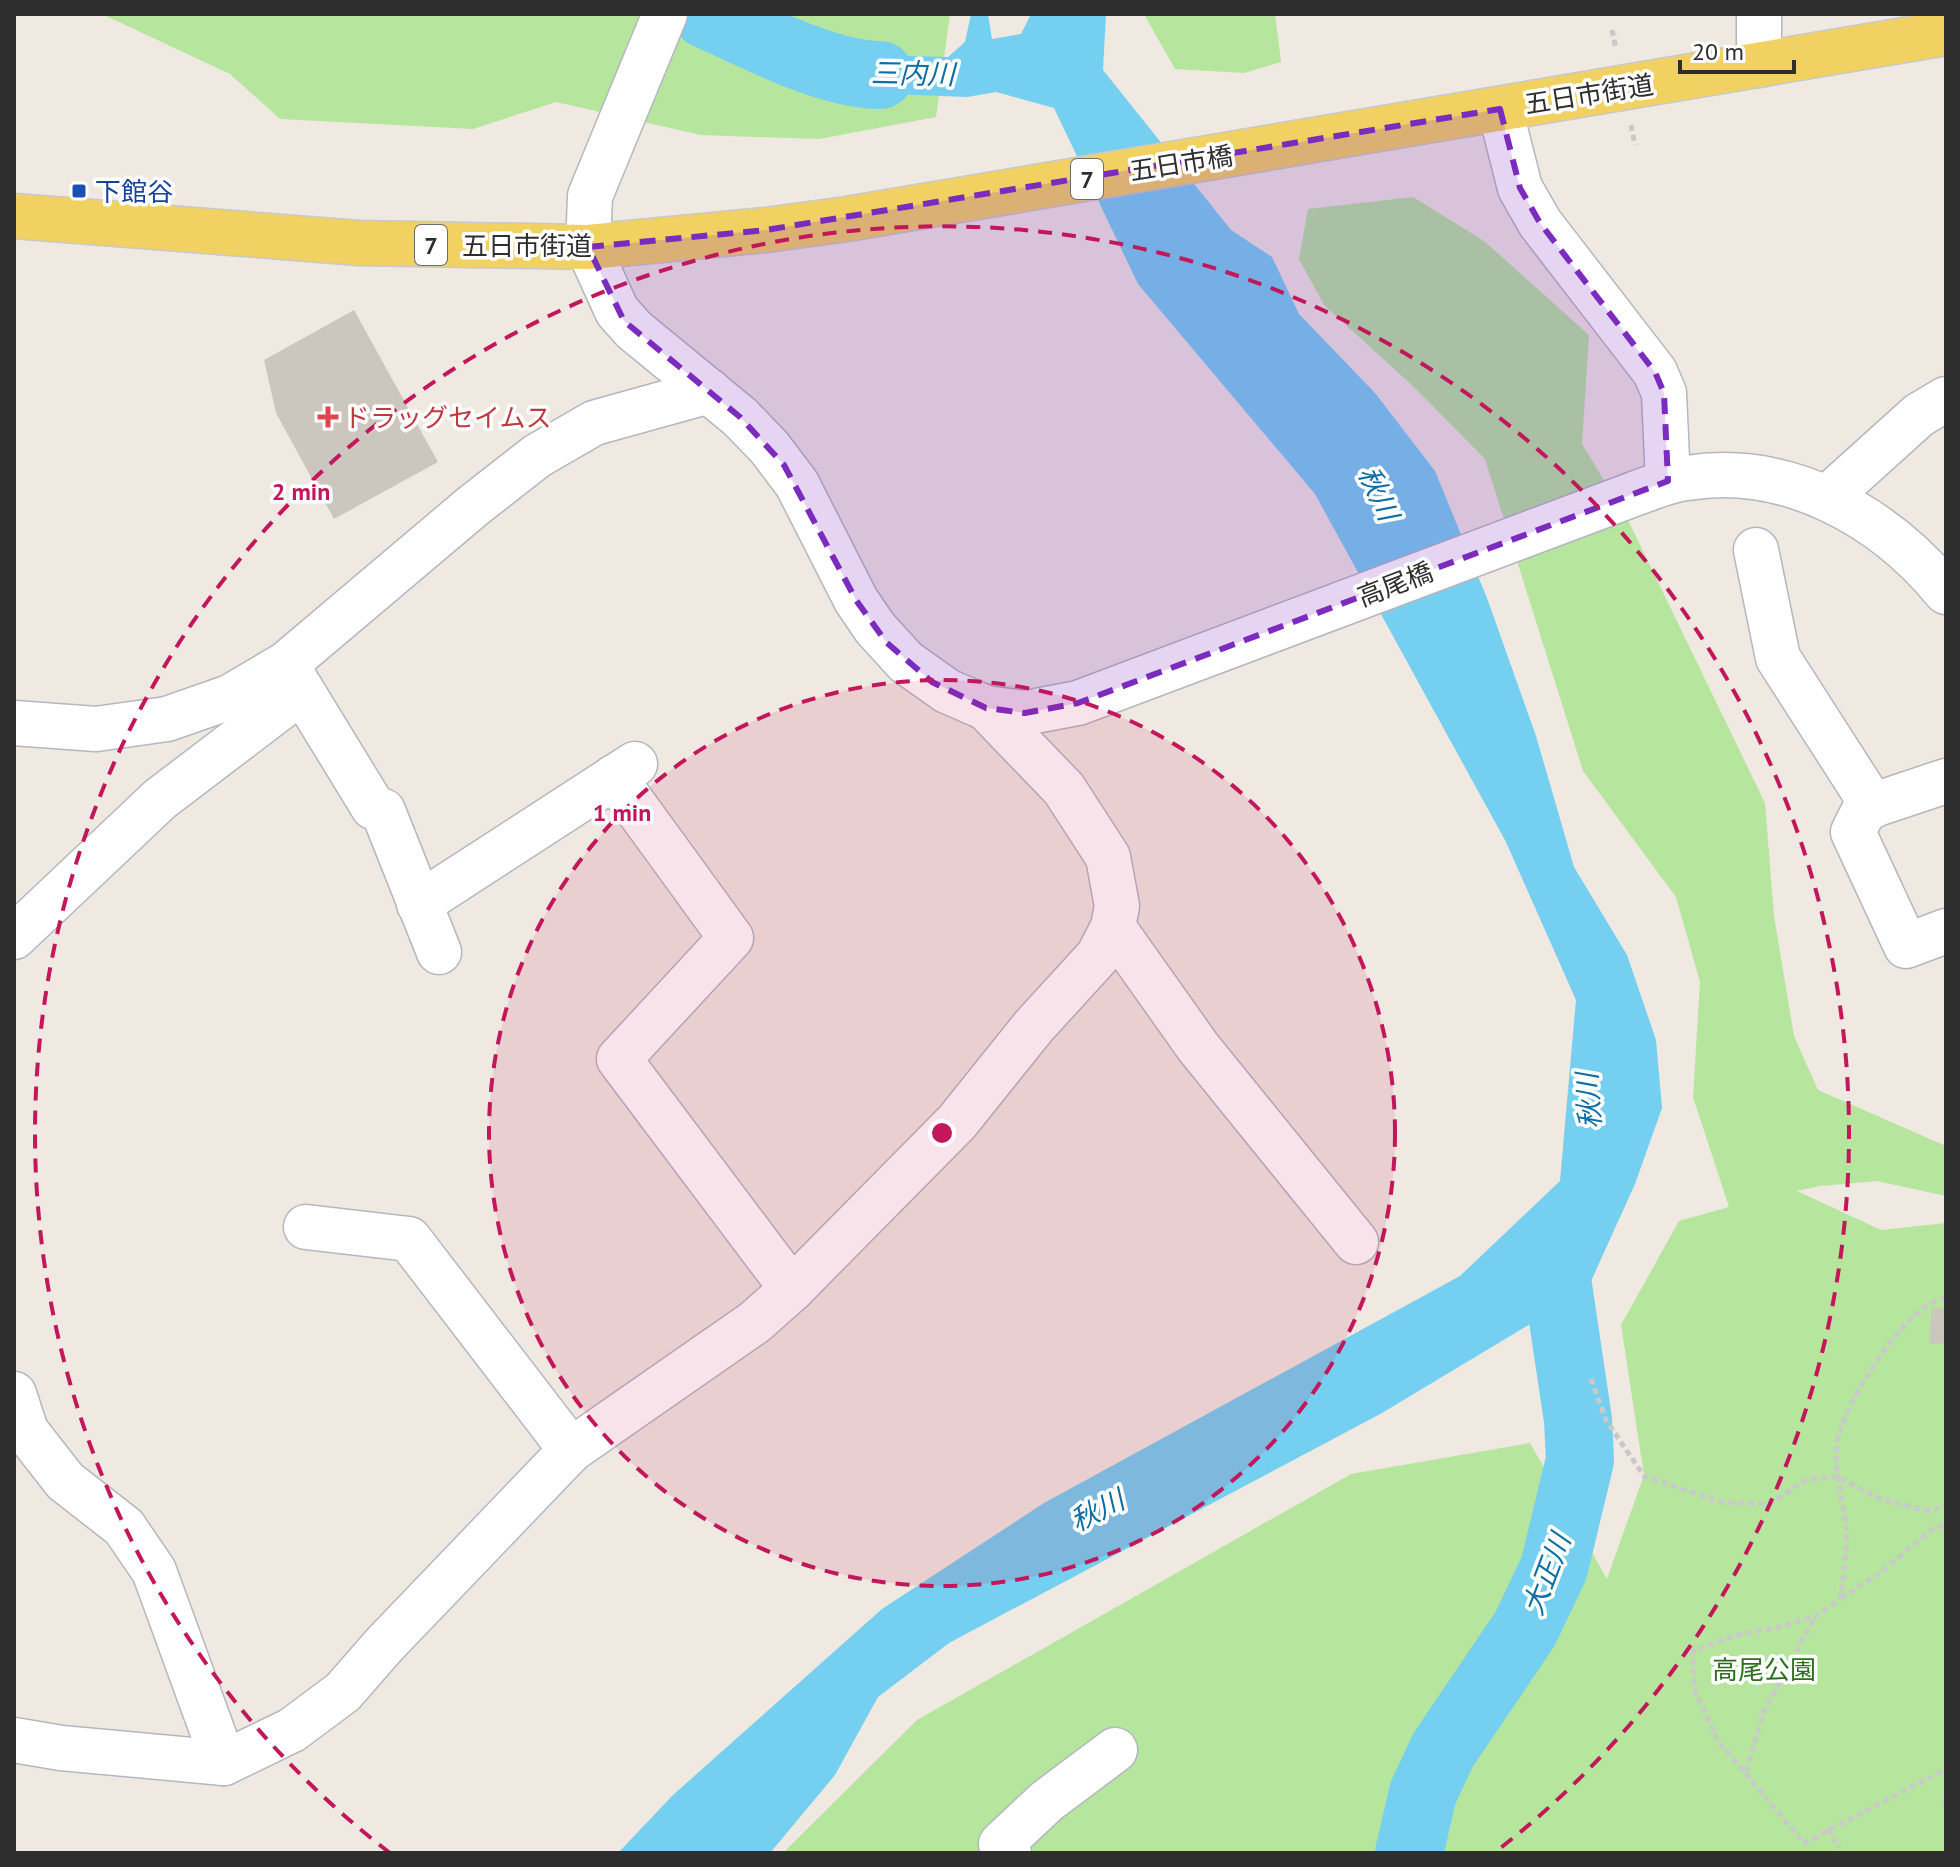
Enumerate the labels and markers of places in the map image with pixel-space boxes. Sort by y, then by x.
place label: 下館谷 [95,175,173,208]
marker: 下館谷 [70,182,88,200]
place label: ドラッグセイムス [344,401,551,434]
marker: ドラッグセイムス [319,408,337,426]
centre of rings [928,1119,956,1147]

